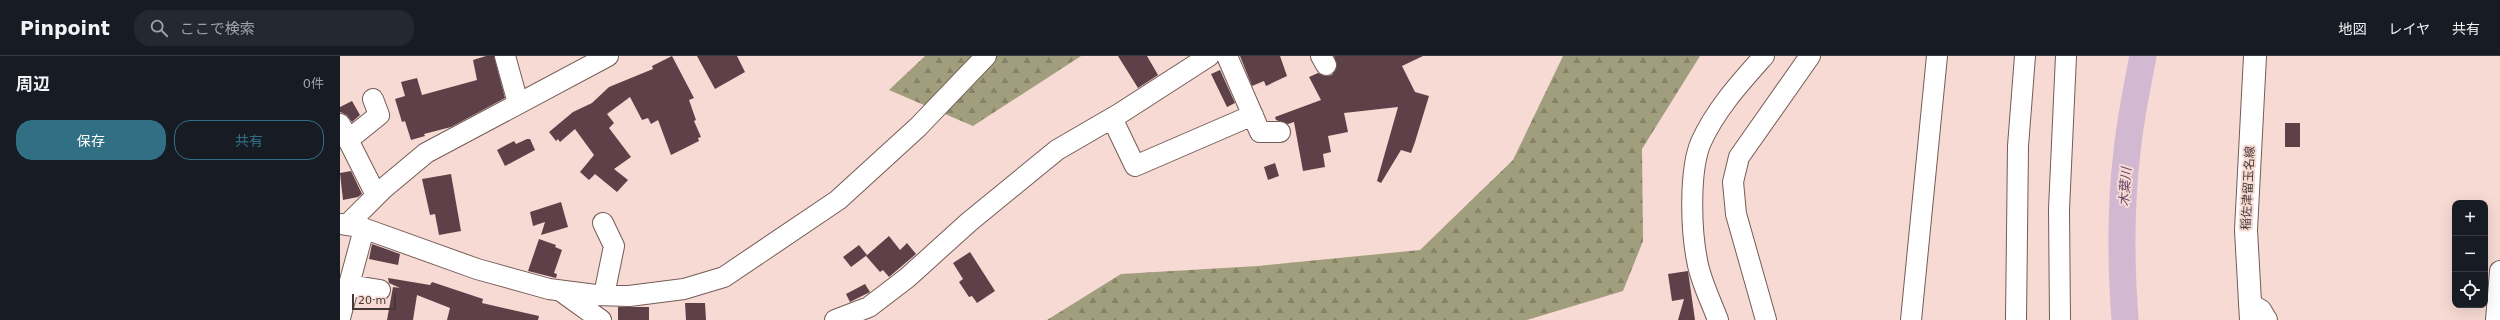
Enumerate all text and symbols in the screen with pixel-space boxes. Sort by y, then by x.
search box [134,10,414,46]
text: Pinpoint [20,17,110,39]
icon: search [148,17,170,39]
text: ここで検索 [180,20,255,38]
text: 地図 [2338,21,2366,37]
text: レイヤ [2388,21,2430,37]
text: 共有 [2452,21,2480,37]
text: 周辺 [16,74,50,94]
text: 0件 [303,76,324,91]
button: 保存 [16,120,166,160]
button: 共有 [174,120,324,160]
street label: 稲佐津留玉名線 [2239,146,2257,230]
water label: 木葉川 [2116,165,2134,207]
map controls [2452,200,2488,308]
button: + [2452,200,2488,236]
button: − [2452,236,2488,272]
button: locate [2452,272,2488,308]
scale bar [352,292,396,311]
text: 20 m [358,294,386,307]

